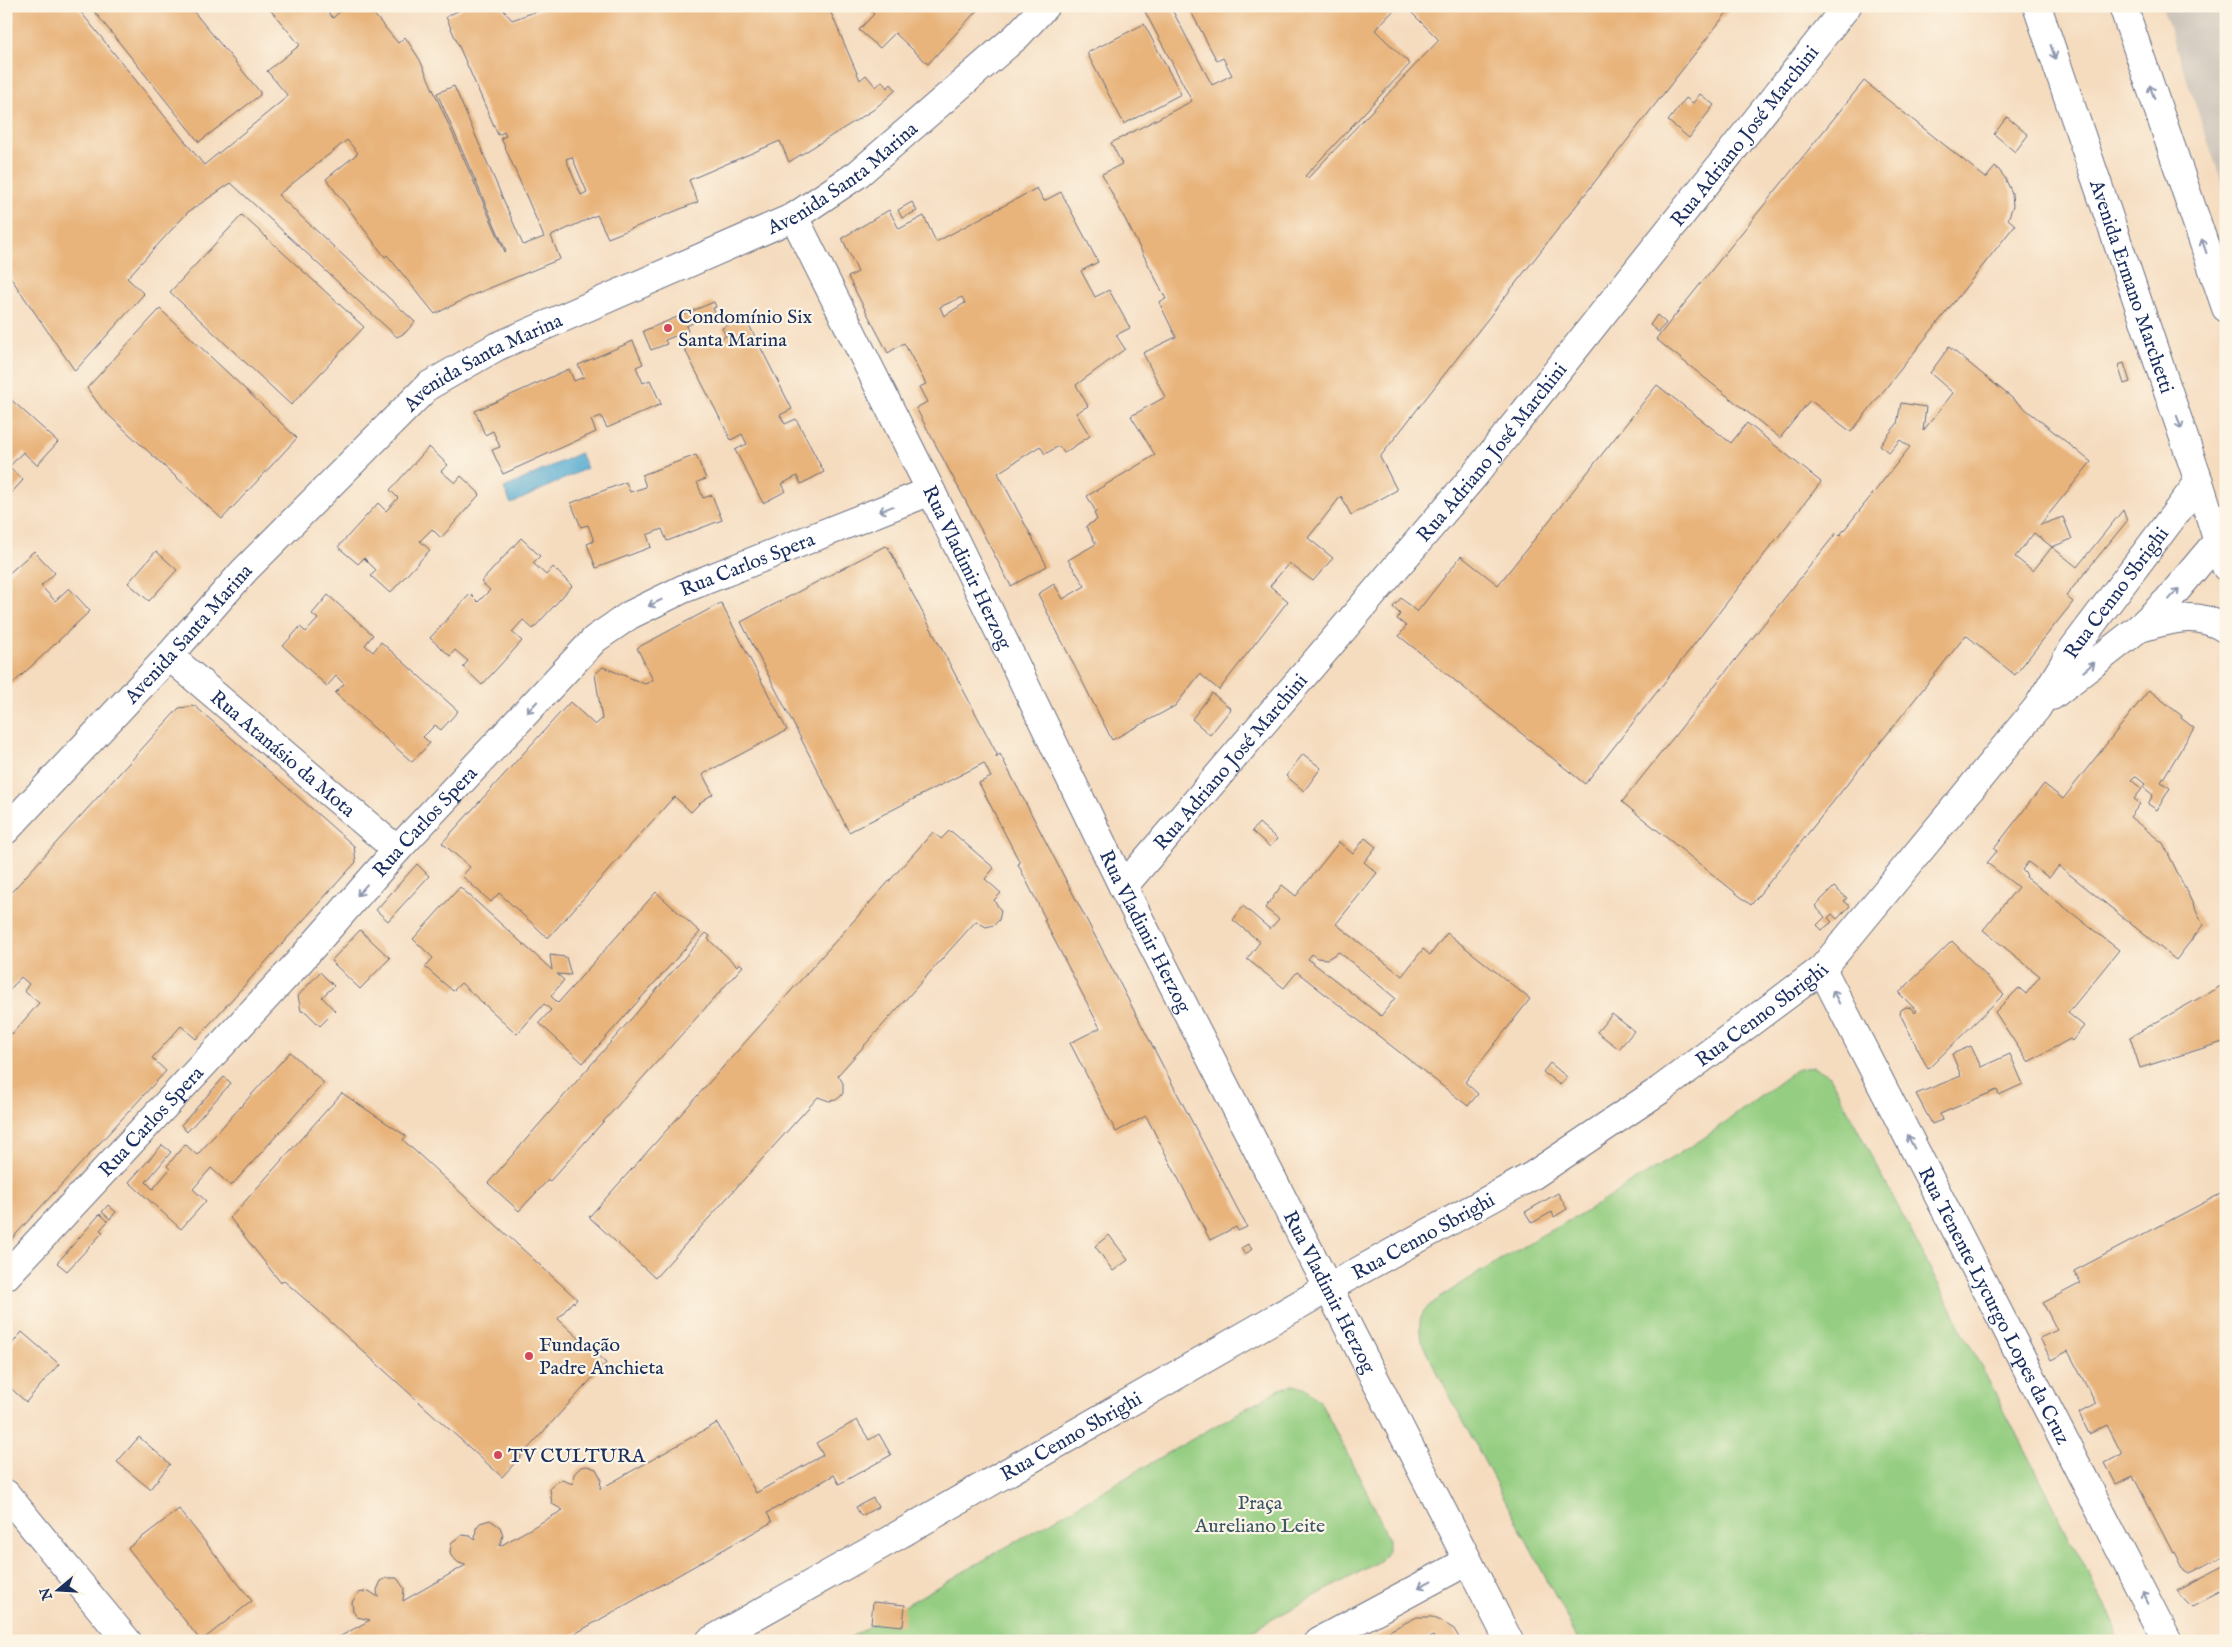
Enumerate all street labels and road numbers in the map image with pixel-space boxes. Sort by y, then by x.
street label: Rua Adriano José Marchini [1666,41,1825,232]
street label: Avenida Santa Marina [763,117,924,241]
street label: Avenida Ermano Marchetti [2083,176,2179,397]
street label: Avenida Santa Marina [398,309,567,418]
street label: Rua Adriano José Marchini [1412,358,1573,548]
street label: Rua Vladimir Herzog [916,482,1017,655]
street label: Rua Cenno Sbrighi [2059,522,2175,664]
street label: Rua Carlos Spera [677,527,819,603]
street label: Avenida Santa Marina [119,559,258,710]
street label: Rua Adriano José Marchini [1149,669,1314,856]
street label: Rua Atanásio da Mota [204,686,360,823]
street label: Rua Carlos Spera [368,761,483,883]
street label: Rua Vladimir Herzog [1093,846,1197,1018]
street label: Rua Cenno Sbrighi [1691,959,1835,1073]
street label: Rua Carlos Spera [94,1061,210,1183]
street label: Rua Tenente Lycurgo Lopes da Cruz [1912,1163,2075,1449]
street label: Rua Cenno Sbrighi [1348,1188,1499,1286]
street label: Rua Vladimir Herzog [1277,1207,1381,1379]
street label: Rua Cenno Sbrighi [996,1387,1147,1488]

